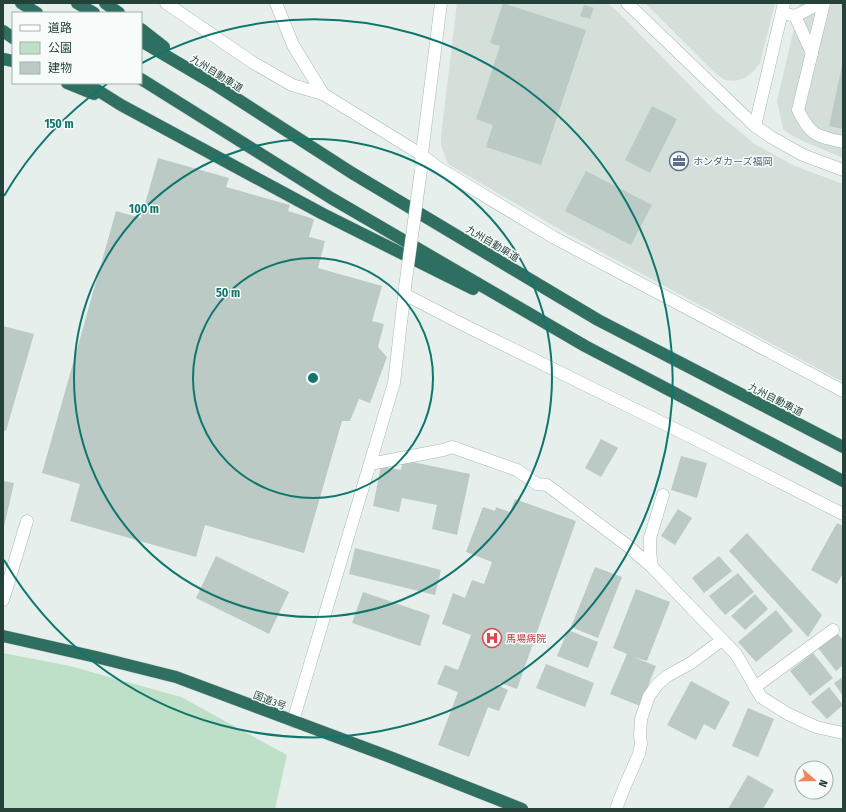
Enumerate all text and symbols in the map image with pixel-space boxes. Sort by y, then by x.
legend [12,12,142,84]
text: 道路 [48,21,72,35]
text: 公園 [48,41,72,55]
street label: 九州自動車道 [188,53,245,95]
text: 建物 [48,61,72,75]
text: 150 m [44,117,74,131]
office icon: ホンダカーズ福岡 [668,150,690,172]
place label: ホンダカーズ福岡 [693,156,773,168]
text: 100 m [129,202,159,216]
street label: 九州自動車道 [464,223,521,264]
text: 50 m [216,286,240,300]
centre of rings [306,371,320,385]
street label: 九州自動車道 [746,381,805,419]
hospital icon: 馬場病院 [481,627,503,649]
place label: 馬場病院 [506,633,546,645]
street label: 国道3号 [251,689,288,713]
north arrow [794,760,834,800]
text: N [816,778,830,789]

